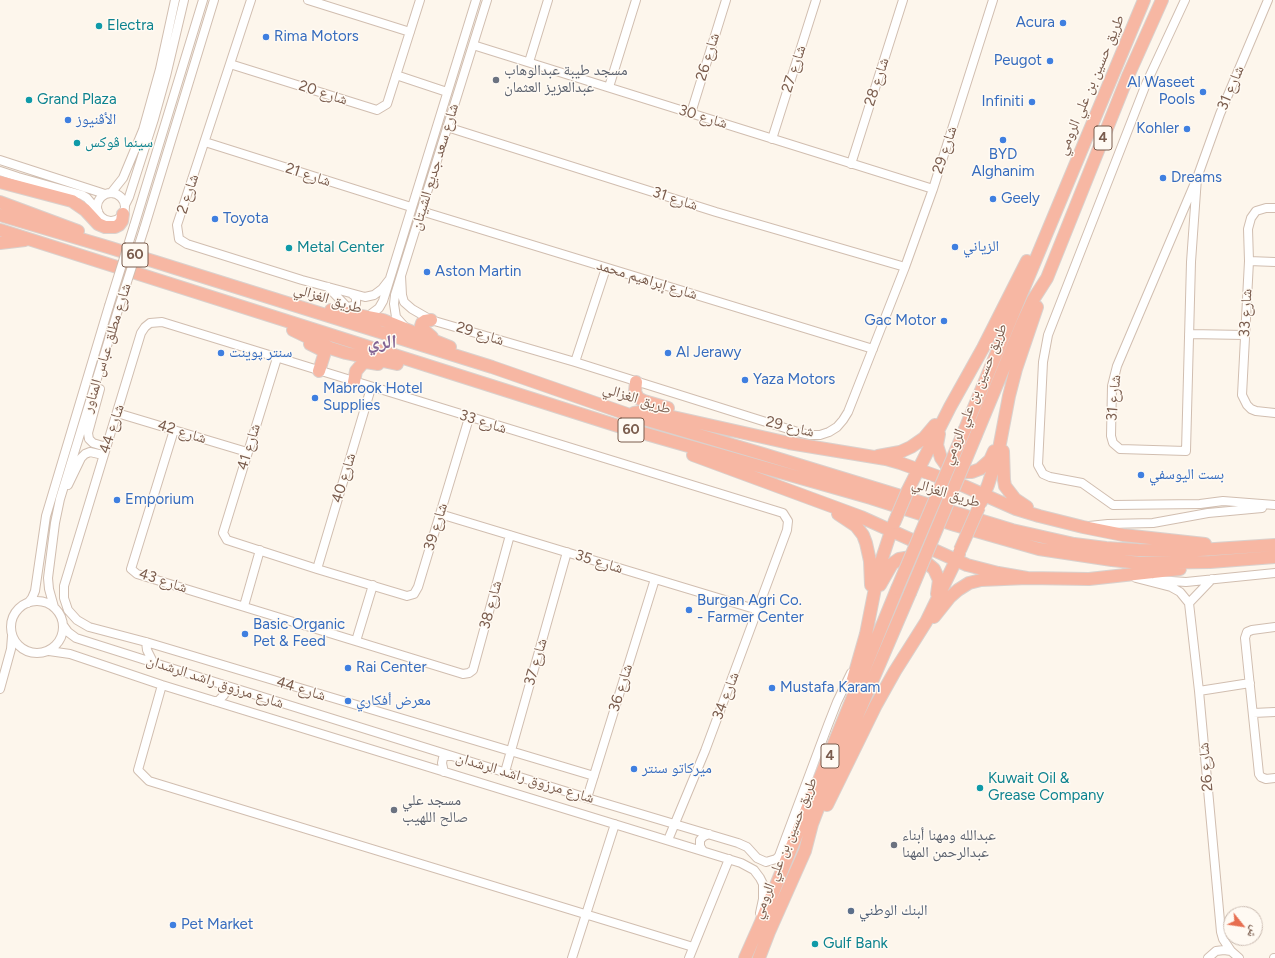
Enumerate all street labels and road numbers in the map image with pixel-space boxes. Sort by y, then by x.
street label: طريق حسين بن علي الرومي [1053,12,1129,158]
street label: شارع 26 [692,31,724,83]
street label: شارع 27 [778,43,810,95]
street label: شارع 28 [861,56,893,108]
street label: شارع 31 [1214,63,1248,113]
street label: شارع 20 [296,77,350,109]
street label: شارع سعد جديع الشيتان [407,101,463,233]
street label: شارع 30 [676,101,730,133]
street label: شارع 29 [929,124,961,176]
road number: 4 [1094,126,1112,150]
street label: شارع 21 [283,159,333,191]
street label: شارع 2 [173,172,203,216]
street label: شارع 31 [650,183,700,215]
road number: 60 [122,243,148,267]
street label: شارع إبراهيم محمد [594,256,700,304]
street label: طريق الغزالي [292,280,364,318]
street label: شارع مطلق عباس المناور [79,281,135,415]
street label: شارع 33 [1236,288,1256,338]
street label: شارع 29 [454,318,506,350]
street label: طريق حسين بن علي الرومي [938,321,1012,467]
street label: شارع 31 [1103,374,1125,422]
street label: طريق الغزالي [601,380,673,418]
street label: شارع 44 [96,402,128,456]
street label: شارع 33 [457,406,509,438]
street label: شارع 29 [764,413,816,441]
street label: شارع 42 [155,416,209,448]
road number: 60 [618,418,644,442]
street label: شارع 41 [233,422,265,472]
street label: شارع 40 [328,451,360,505]
street label: طريق الغزالي [910,474,982,512]
street label: شارع 39 [420,501,452,553]
street label: شارع 35 [573,546,625,578]
street label: شارع 43 [137,565,189,597]
street label: شارع 38 [476,579,506,631]
street label: شارع 37 [521,636,551,688]
street label: شارع مرزوق راشد الرشدان [144,651,286,713]
street label: شارع 36 [605,662,637,714]
street label: شارع 34 [709,670,743,722]
street label: شارع 44 [274,673,328,705]
street label: شارع 26 [1195,742,1217,792]
road number: 4 [821,744,839,768]
street label: شارع مرزوق راشد الرشدان [454,748,596,808]
street label: طريق حسين بن علي الرومي [748,775,822,921]

